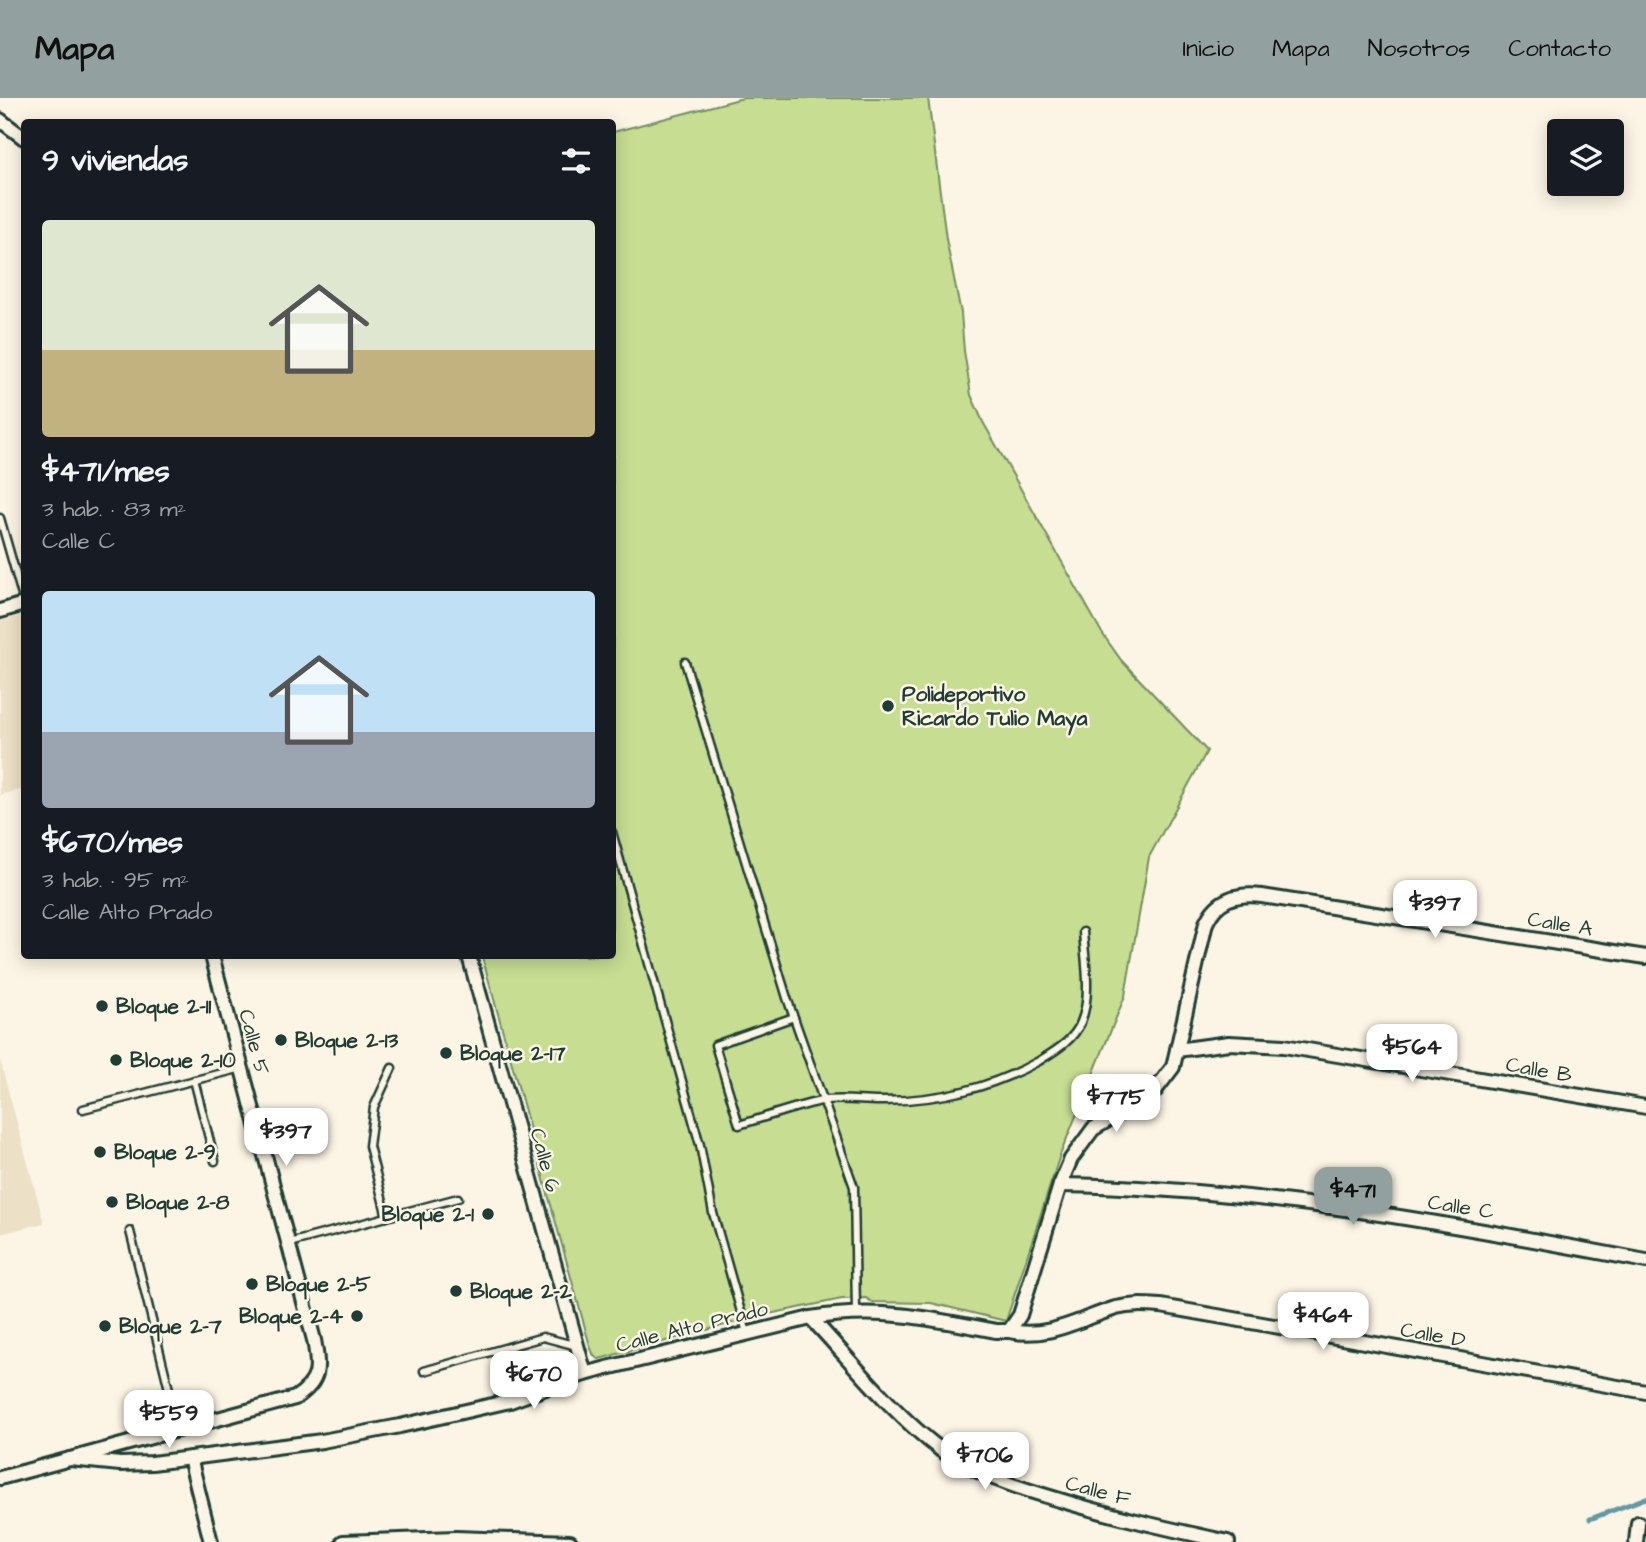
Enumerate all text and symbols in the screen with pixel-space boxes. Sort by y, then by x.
text: Mapa [35,26,114,72]
text: Inicio [1182,32,1234,66]
text: Mapa [1272,32,1330,66]
text: Nosotros [1368,32,1470,66]
text: Contacto [1508,32,1611,66]
map controls [1547,119,1624,196]
button: layers [1547,119,1624,196]
text: 9 viviendas [42,140,188,182]
icon: filters [557,142,595,180]
icon: home [256,266,382,392]
text: $471/mes [42,451,170,493]
text: 3 hab. · 83 m² [42,493,186,525]
text: Calle C [42,525,115,557]
icon: home [256,637,382,763]
place label: Polideportivo Ricardo Tulio Maya [902,680,1088,736]
marker: Polideportivo Ricardo Tulio Maya [880,698,896,714]
text: $670/mes [42,822,183,864]
text: 3 hab. · 95 m² [42,864,189,896]
pin: $397 [1394,880,1476,940]
text: $397 [1409,887,1461,919]
text: Calle Alto Prado [42,896,212,928]
street label: Calle A [1525,905,1595,944]
place label: Bloque 2-11 [116,992,211,1022]
marker: Bloque 2-11 [94,998,110,1014]
street label: Calle 5 [231,1006,277,1078]
pin: $564 [1371,1024,1453,1084]
place label: Bloque 2-13 [295,1026,398,1056]
text: $564 [1382,1031,1442,1063]
marker: Bloque 2-13 [273,1032,289,1048]
place label: Bloque 2-17 [460,1039,565,1069]
marker: Bloque 2-17 [438,1045,454,1061]
place label: Bloque 2-10 [130,1046,236,1076]
street label: Calle B [1504,1050,1575,1090]
marker: Bloque 2-10 [108,1052,124,1068]
pin: $775 [1075,1074,1157,1134]
text: $775 [1087,1081,1145,1113]
pin: $397 [245,1108,327,1168]
text: $397 [260,1115,312,1147]
street label: Calle 6 [523,1125,567,1195]
place label: Bloque 2-9 [114,1138,216,1168]
marker: Bloque 2-9 [92,1144,108,1160]
pin: $471 [1312,1168,1394,1227]
text: $471 [1330,1174,1376,1206]
street label: Calle C [1426,1187,1496,1227]
place label: Bloque 2-8 [126,1188,230,1218]
marker: Bloque 2-8 [104,1194,120,1210]
place label: Bloque 2-1 [382,1200,474,1230]
marker: Bloque 2-1 [480,1206,496,1222]
place label: Bloque 2-5 [266,1270,372,1300]
marker: Bloque 2-5 [244,1276,260,1292]
place label: Bloque 2-2 [470,1277,573,1307]
marker: Bloque 2-2 [448,1283,464,1299]
pin: $464 [1282,1292,1364,1352]
street label: Calle Alto Prado [613,1294,771,1360]
text: $464 [1294,1299,1352,1331]
place label: Bloque 2-4 [239,1302,344,1332]
marker: Bloque 2-4 [349,1308,365,1324]
place label: Bloque 2-7 [119,1312,222,1342]
street label: Calle D [1398,1315,1468,1355]
marker: Bloque 2-7 [97,1318,113,1334]
pin: $670 [493,1352,575,1411]
text: $670 [506,1358,562,1390]
pin: $559 [128,1390,210,1450]
text: $559 [140,1397,198,1429]
pin: $706 [944,1432,1026,1492]
text: $706 [957,1439,1013,1471]
street label: Calle F [1062,1468,1134,1514]

